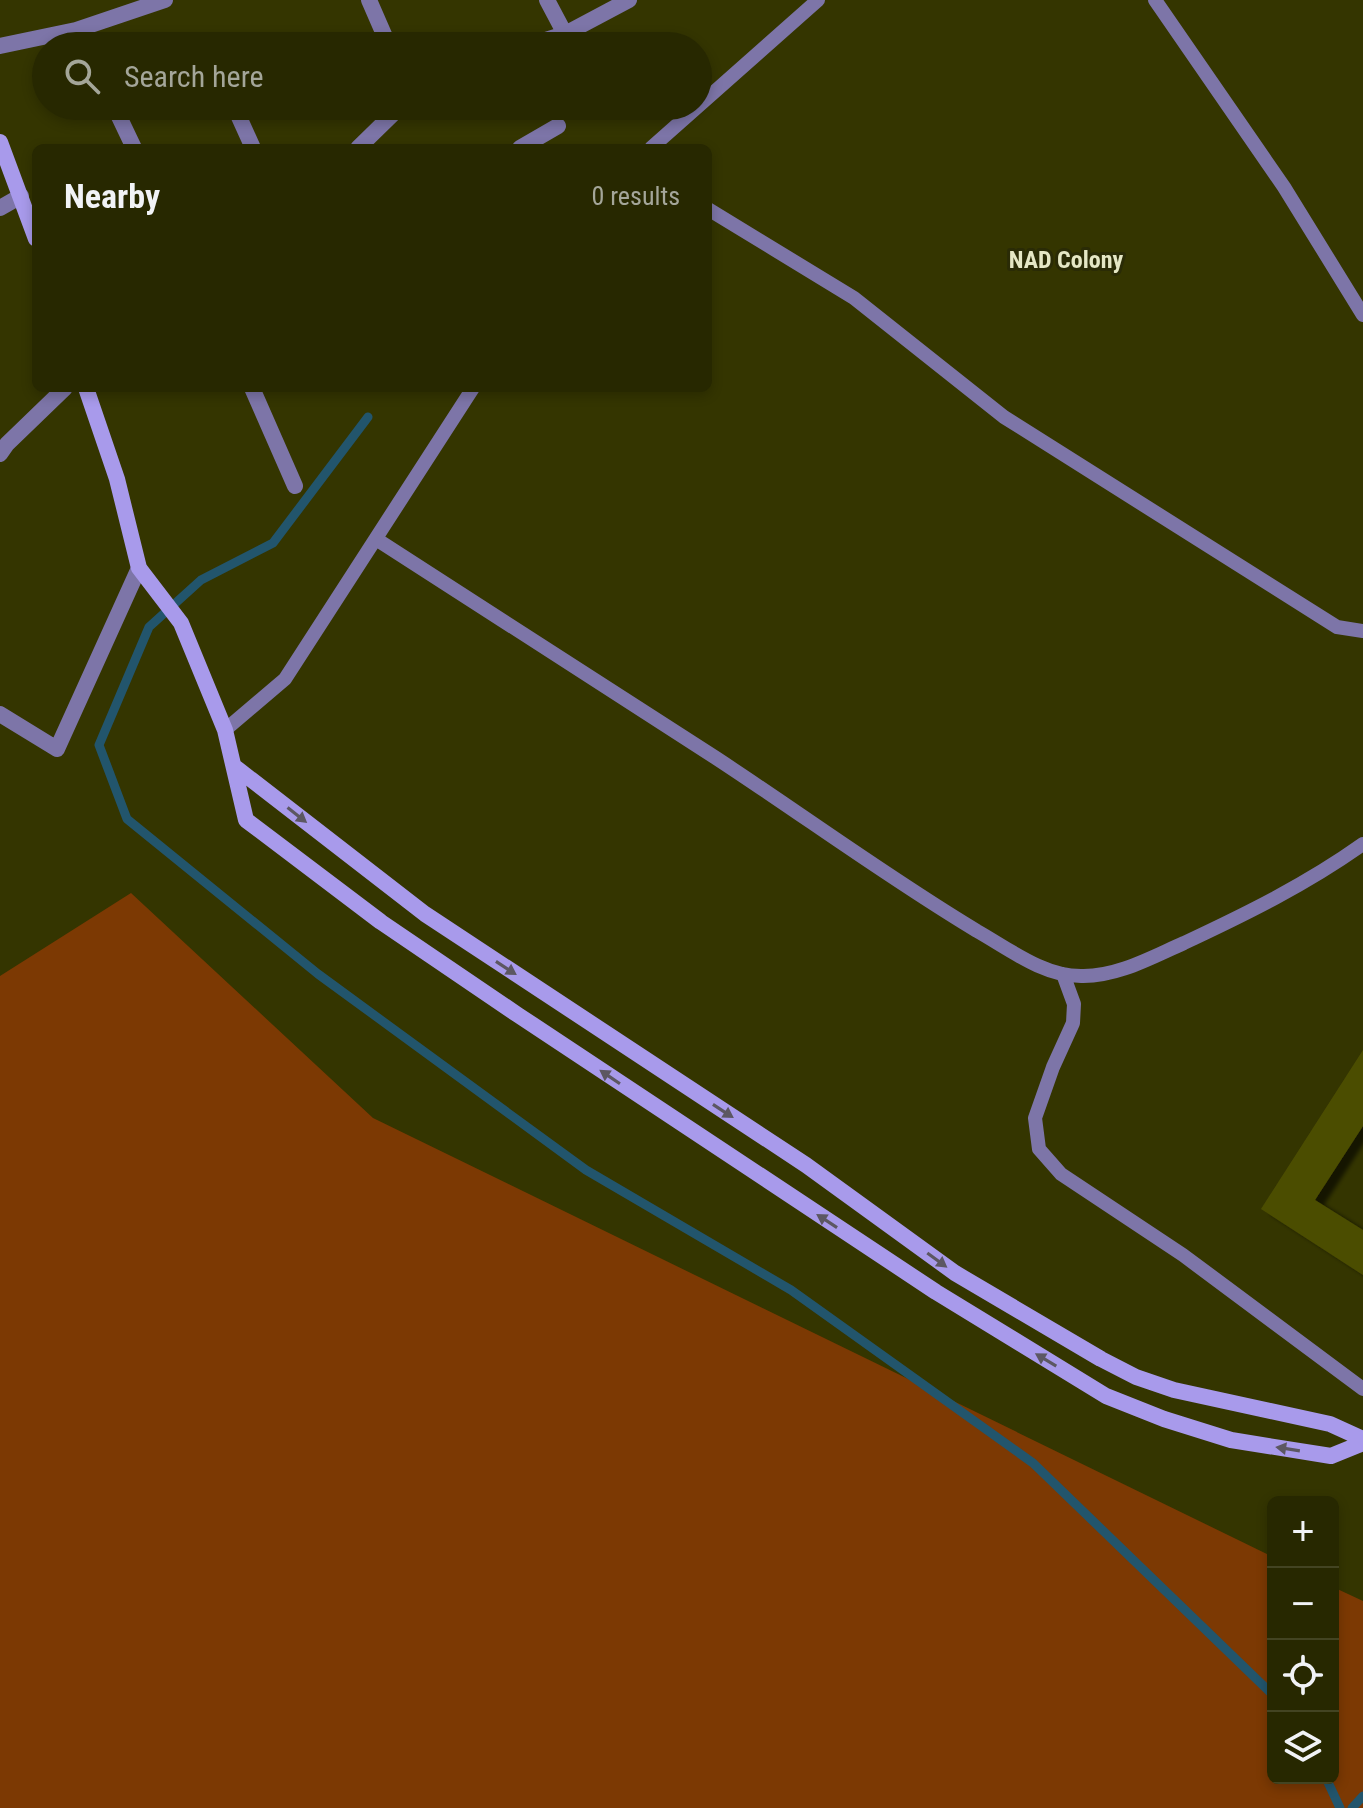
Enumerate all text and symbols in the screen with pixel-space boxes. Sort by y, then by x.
search box [32,32,712,120]
icon: search [60,54,104,98]
text: Search here [124,59,264,94]
text: Nearby [64,176,160,216]
text: 0 results [591,181,680,211]
district label: NAD Colony [1009,246,1124,274]
one-way arrow [286,806,307,822]
one-way arrow [496,960,517,975]
one-way arrow [600,1070,621,1085]
one-way arrow [713,1103,734,1118]
one-way arrow [816,1214,838,1228]
one-way arrow [926,1251,947,1267]
one-way arrow [1035,1353,1057,1367]
one-way arrow [1275,1442,1300,1455]
map controls [1267,1496,1339,1784]
button: + [1267,1496,1339,1568]
button: − [1267,1568,1339,1640]
button: locate [1267,1640,1339,1712]
button: layers [1267,1712,1339,1784]

